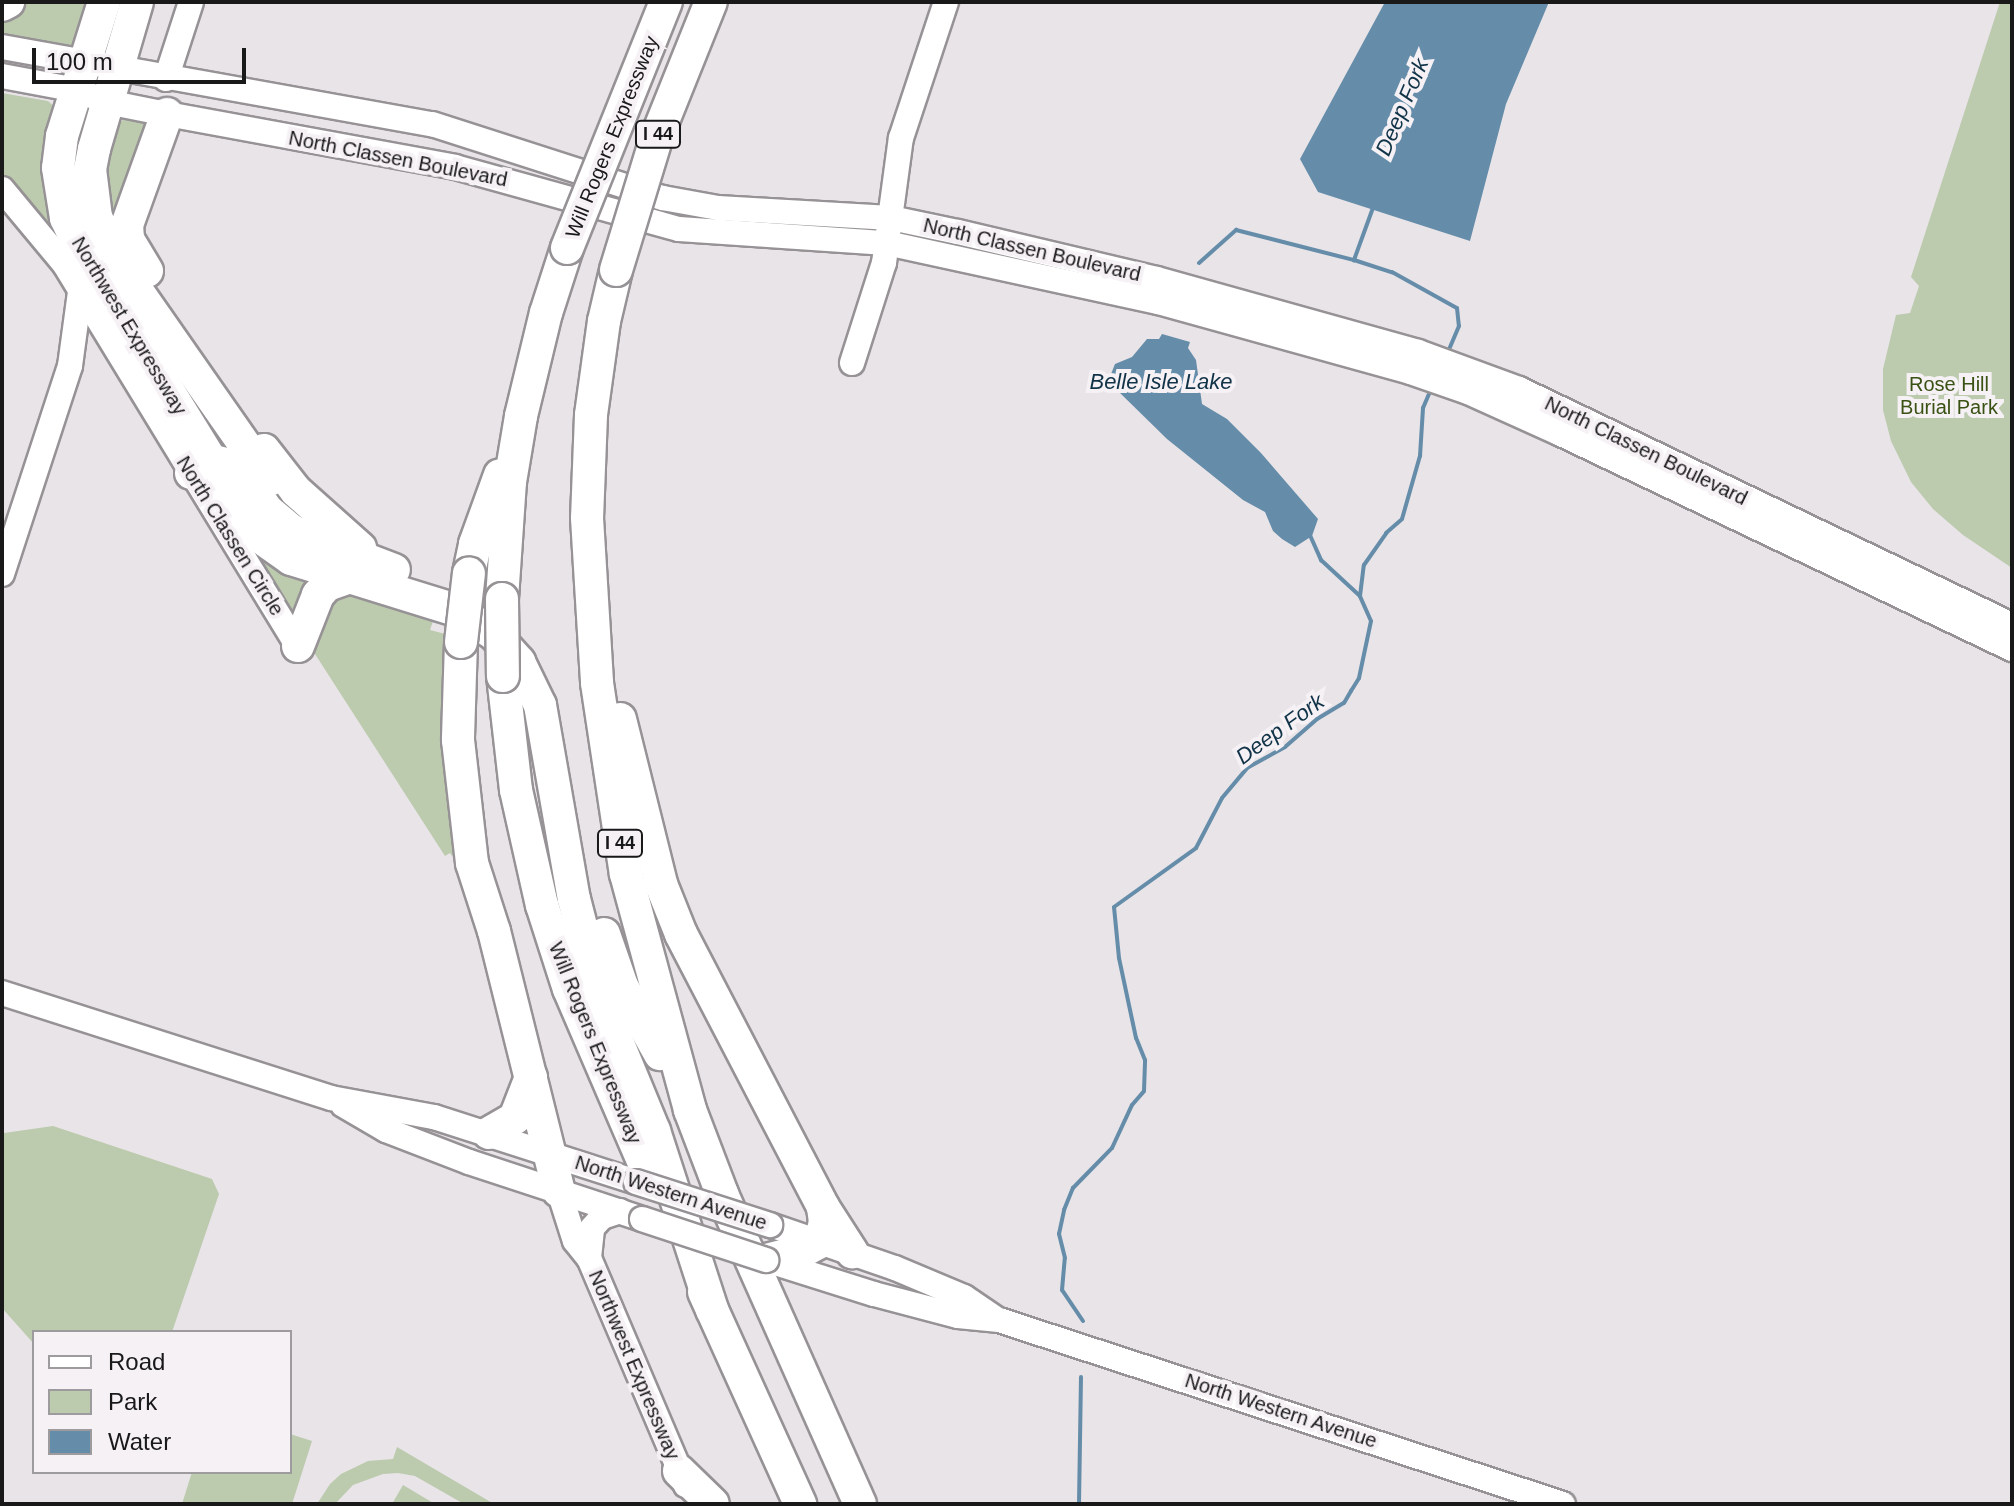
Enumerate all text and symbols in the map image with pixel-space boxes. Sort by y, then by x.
scale bar [36,32,250,82]
street label: Will Rogers Expressway [560,33,664,241]
text: 100 m [46,48,113,75]
water label: Deep Fork [1370,55,1434,159]
road number: I 44 [634,120,682,148]
street label: North Classen Boulevard [287,126,509,192]
street label: North Classen Boulevard [921,213,1143,287]
street label: Northwest Expressway [66,233,192,419]
water label: Belle Isle Lake [1089,369,1233,395]
park label: Rose Hill Burial Park [1900,373,1998,420]
street label: North Classen Boulevard [1541,391,1751,511]
street label: North Classen Circle [171,452,289,620]
water label: Deep Fork [1231,688,1329,770]
road number: I 44 [596,829,644,857]
street label: Will Rogers Expressway [543,939,647,1147]
street label: North Western Avenue [571,1150,771,1236]
street label: Northwest Expressway [583,1267,685,1463]
legend [32,1330,292,1474]
text: Road [108,1348,165,1375]
street label: North Western Avenue [1181,1368,1381,1454]
text: Park [108,1388,157,1415]
text: Water [108,1428,171,1455]

